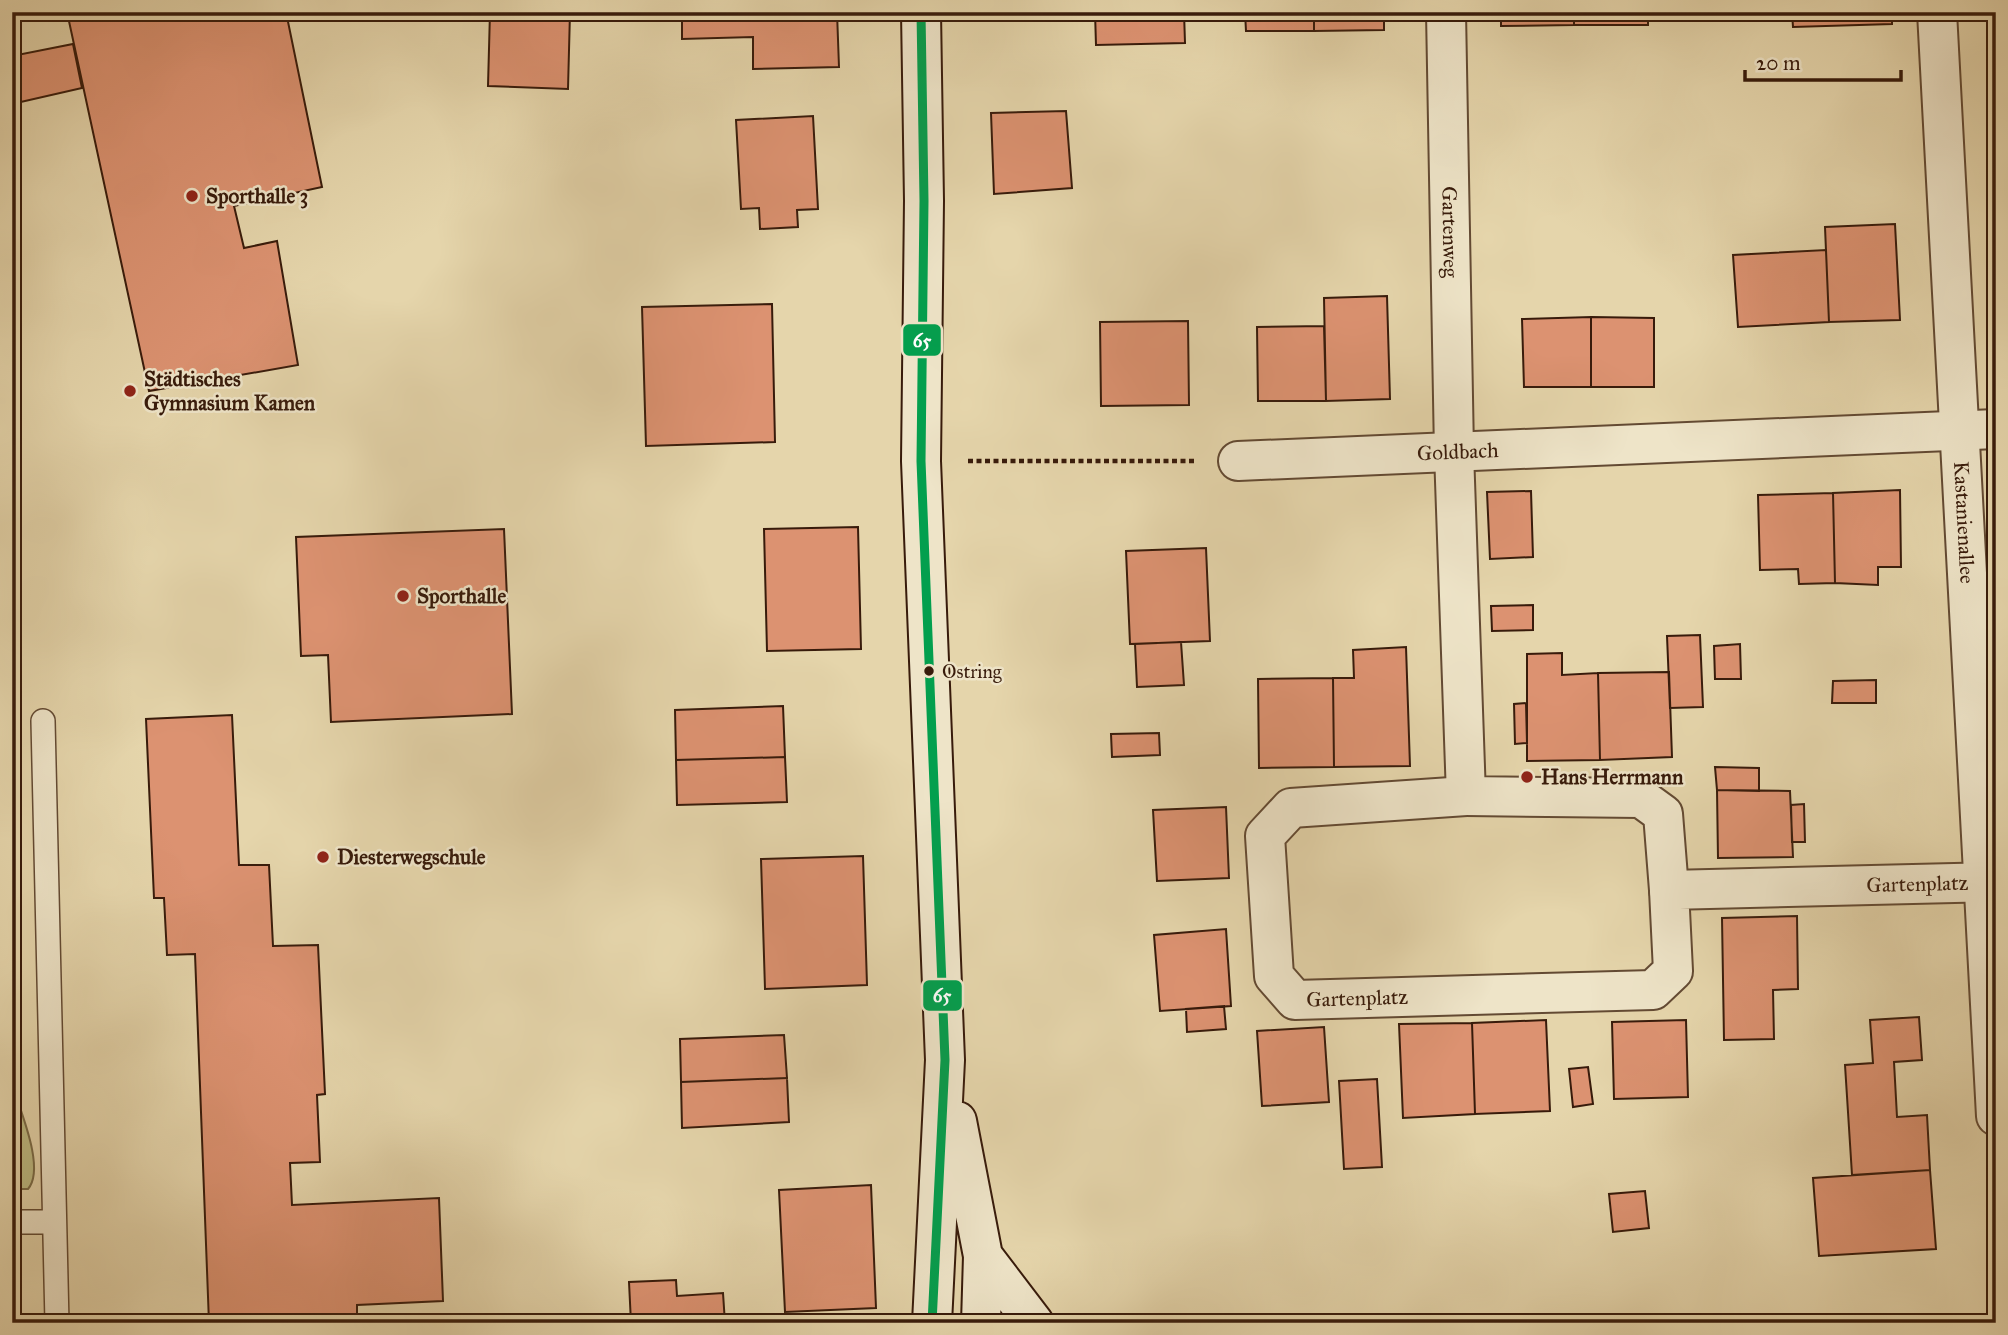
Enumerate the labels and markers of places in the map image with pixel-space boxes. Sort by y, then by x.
place label: Sporthalle 3 [206,183,308,209]
marker: Sporthalle 3 [184,188,200,204]
place label: Städtisches Gymnasium Kamen [144,366,316,416]
marker: Städtisches Gymnasium Kamen [122,383,138,399]
place label: Sporthalle [417,583,506,609]
marker: Sporthalle [395,588,411,604]
place label: Ostring [942,660,1002,684]
marker: Ostring [922,664,936,678]
place label: Hans Herrmann [1541,764,1684,790]
marker: Hans Herrmann [1519,769,1535,785]
place label: Diesterwegschule [337,844,486,870]
marker: Diesterwegschule [315,849,331,865]

